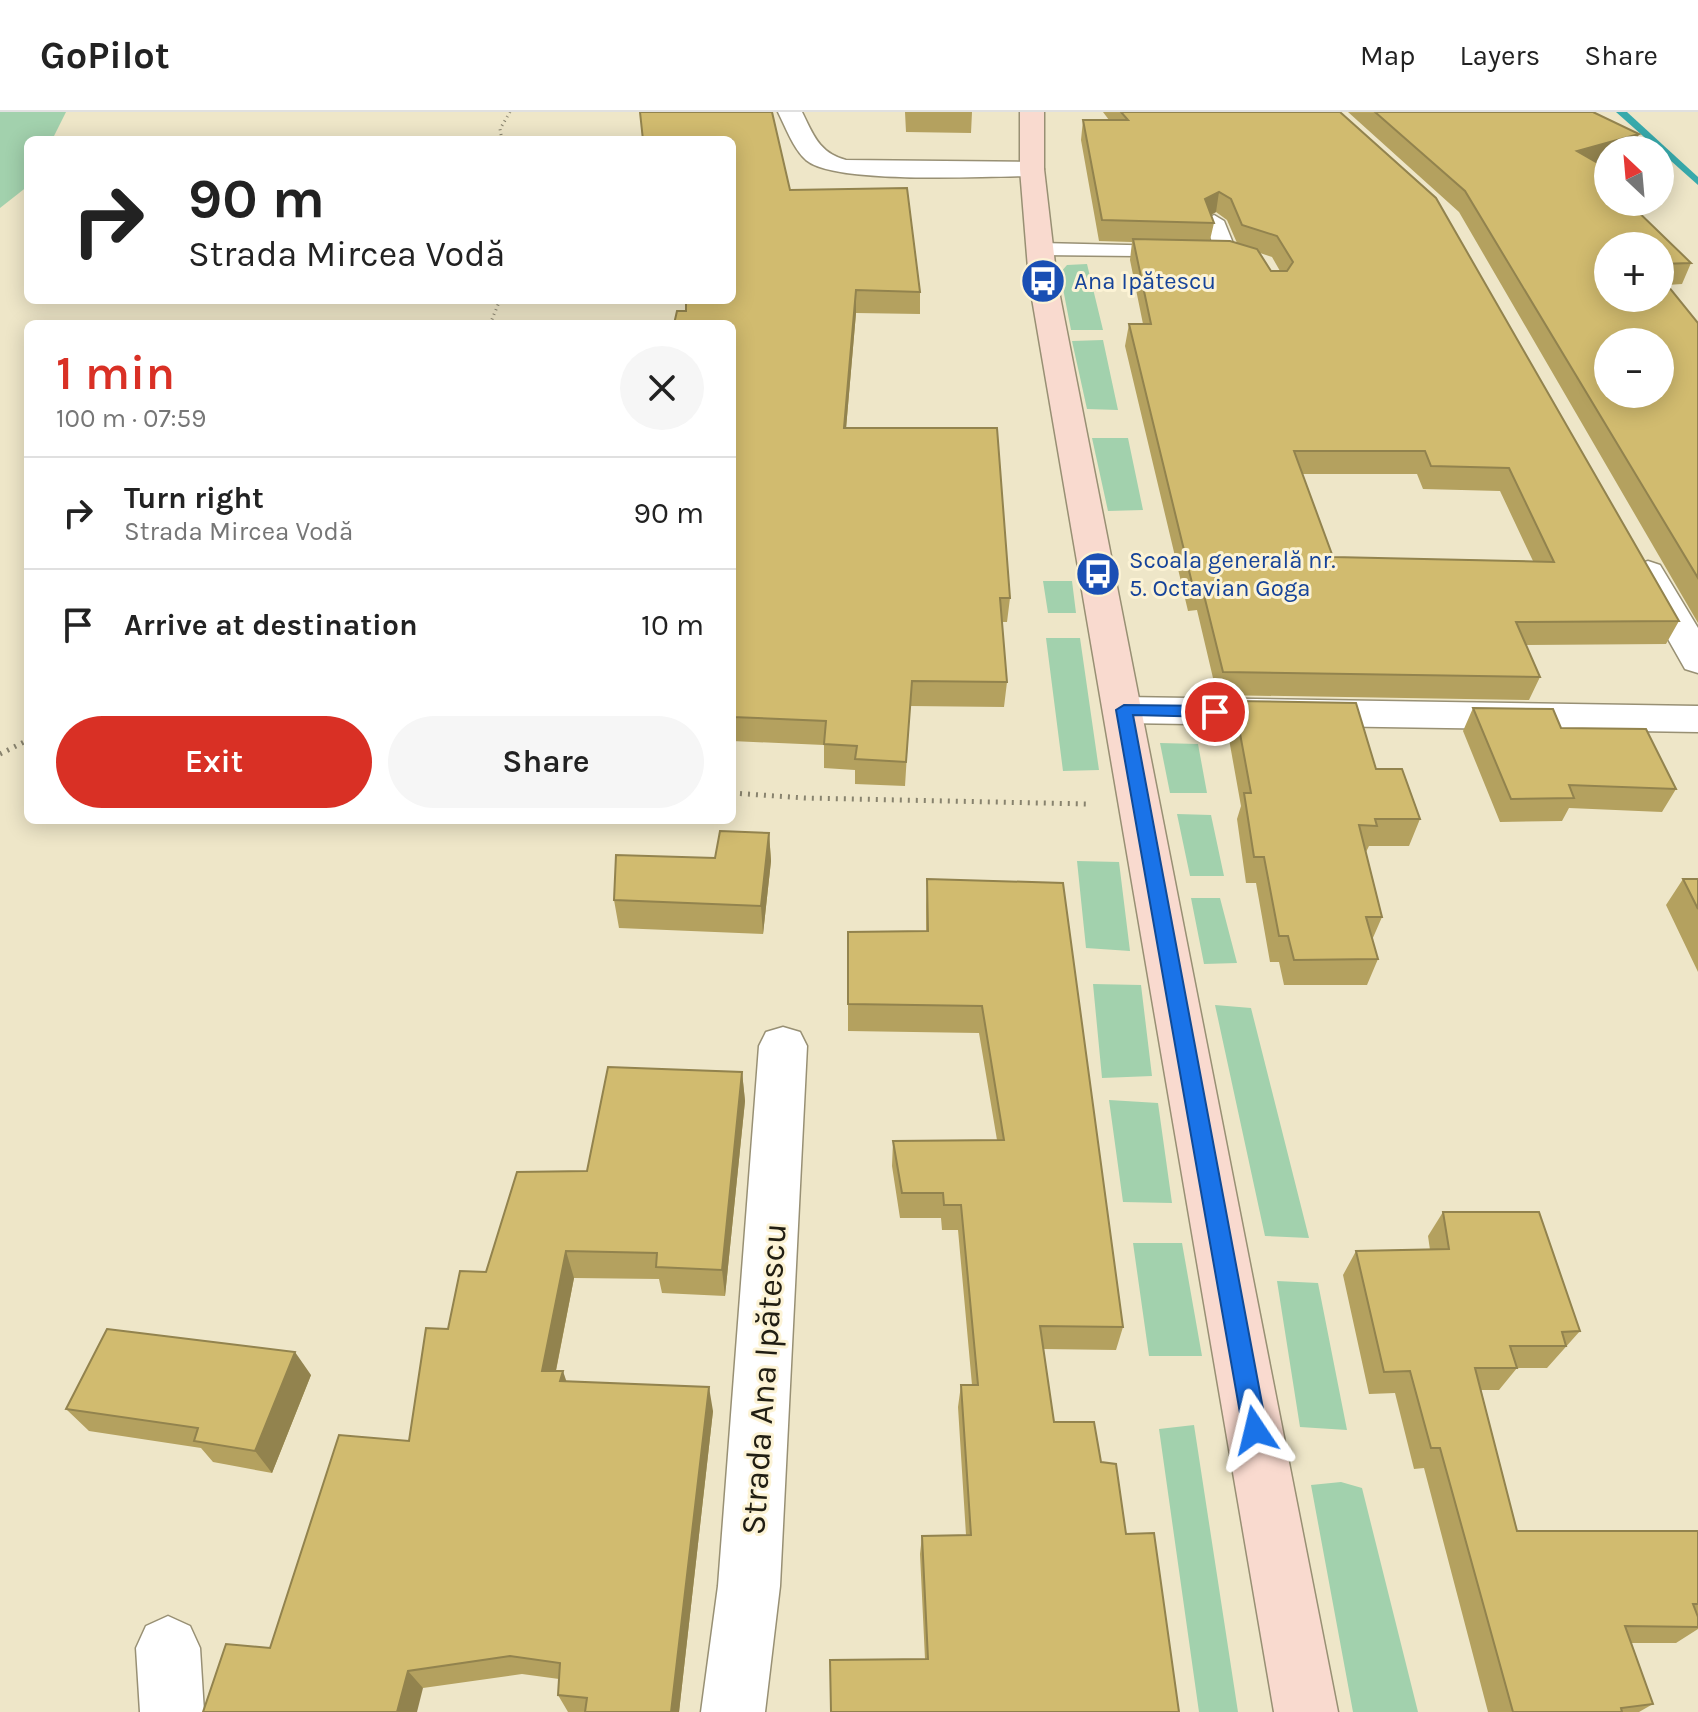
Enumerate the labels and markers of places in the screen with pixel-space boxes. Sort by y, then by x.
bus stop icon: Ana Ipătescu [1019,257,1067,305]
place label: Ana Ipătescu [1074,267,1216,295]
place label: Scoala generală nr. 5. Octavian Goga [1129,546,1336,602]
bus stop icon: Scoala generală nr. 5. Octavian Goga [1074,550,1122,598]
pin [1181,678,1249,746]

